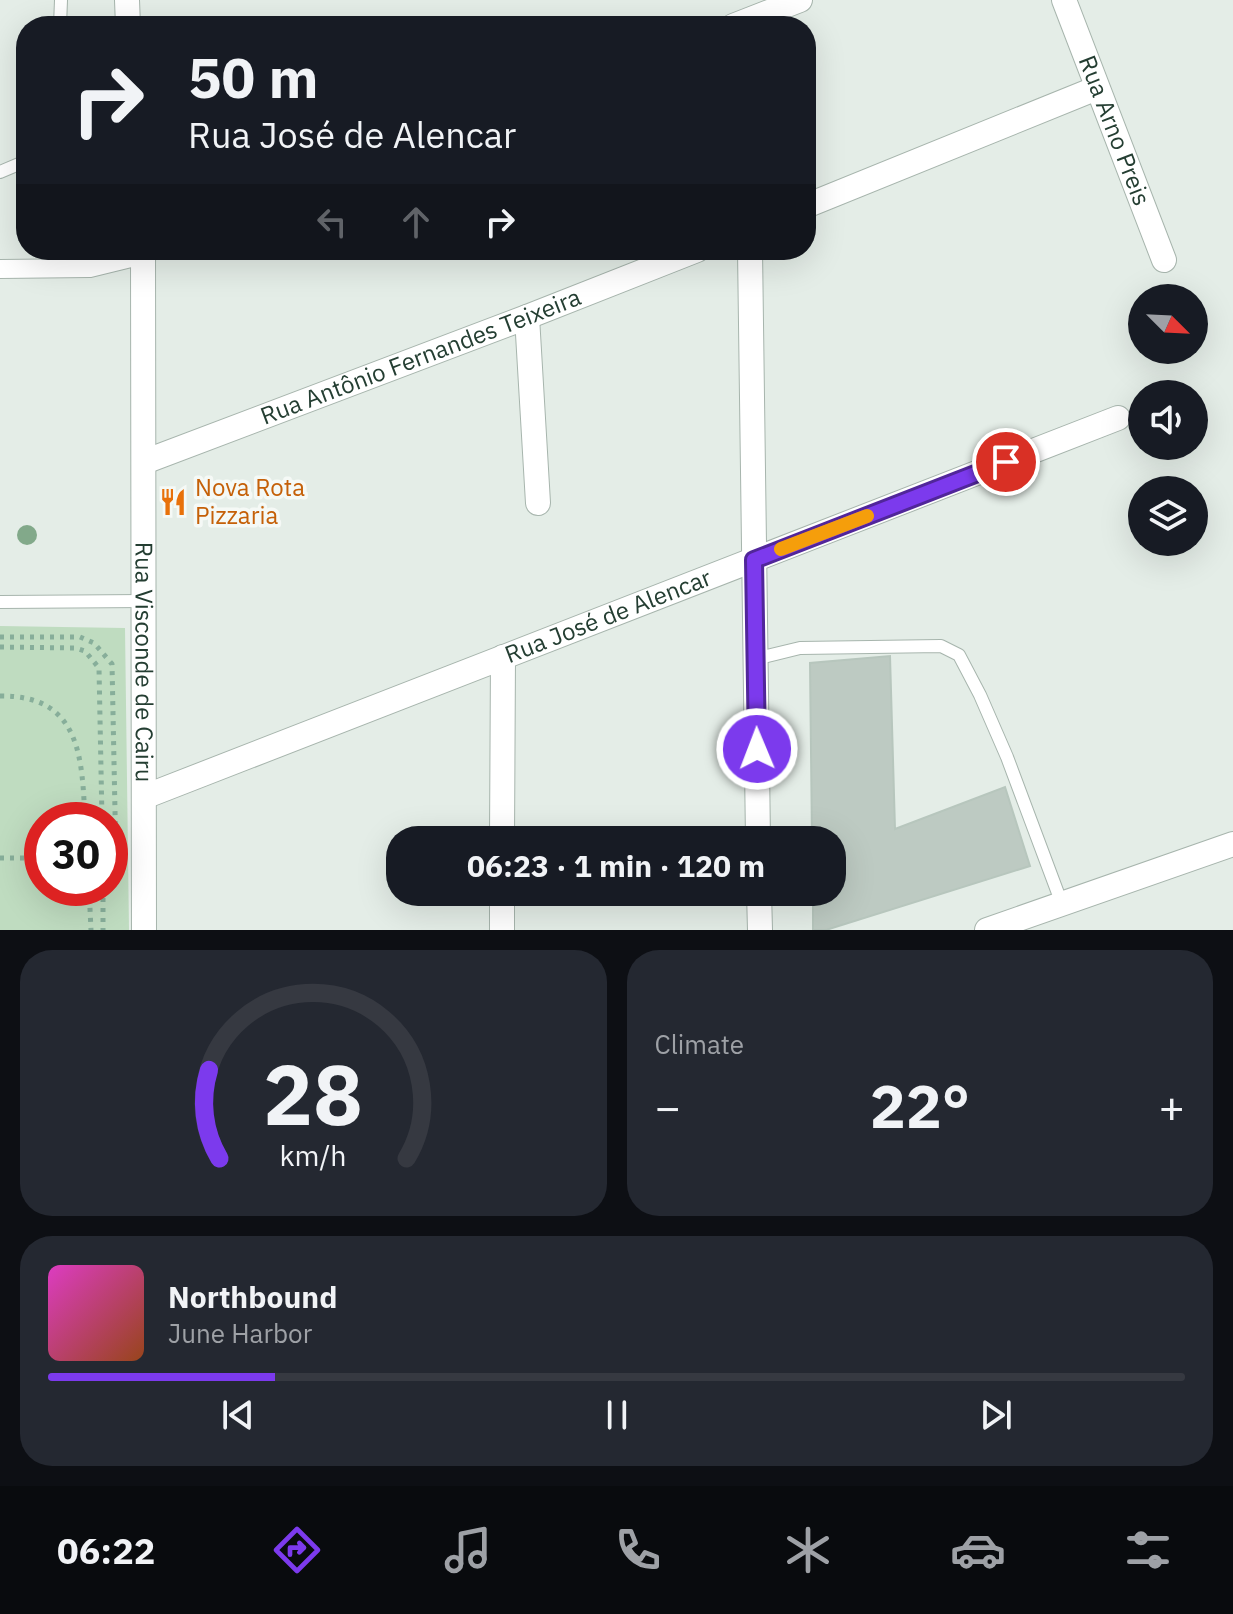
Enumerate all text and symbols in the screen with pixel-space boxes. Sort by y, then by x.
text: 50 m [188,41,318,113]
icon: right [56,48,160,152]
street label: Rua Arno Preis [1072,51,1159,210]
text: Rua José de Alencar [188,111,516,158]
icon: left [310,200,354,244]
icon: ahead [394,200,438,244]
icon: right [478,200,522,244]
street label: Rua Antônio Fernandes Teixeira [256,280,585,432]
north arrow [1128,284,1208,364]
map controls [1128,284,1208,556]
button: sound [1128,380,1208,460]
pin [972,428,1040,496]
icon: arrive [984,440,1028,484]
place label: Nova Rota Pizzaria [195,471,305,531]
button: layers [1128,476,1208,556]
restaurant icon: Nova Rota Pizzaria [158,487,188,517]
street label: Rua Visconde de Cairu [128,542,161,782]
street label: Rua José de Alencar [500,561,716,670]
position arrow [715,707,799,791]
speed limit sign: 30 [24,802,128,906]
text: 06:23 · 1 min · 120 m [467,846,765,885]
text: Climate [655,1027,744,1061]
text: 28 [263,1040,363,1148]
text: 22° [870,1066,970,1145]
text: − [655,1078,681,1135]
text: + [1159,1078,1185,1135]
text: km/h [280,1137,347,1174]
text: Northbound [168,1277,337,1316]
text: June Harbor [168,1316,312,1350]
icon: previous [216,1393,260,1437]
icon: pause [595,1393,639,1437]
icon: next [974,1393,1018,1437]
icon: directions [269,1522,325,1578]
icon: music [440,1522,496,1578]
icon: phone [610,1522,666,1578]
icon: climate [780,1522,836,1578]
icon: car [950,1522,1006,1578]
icon: filters [1120,1522,1176,1578]
text: 06:22 [57,1527,155,1574]

